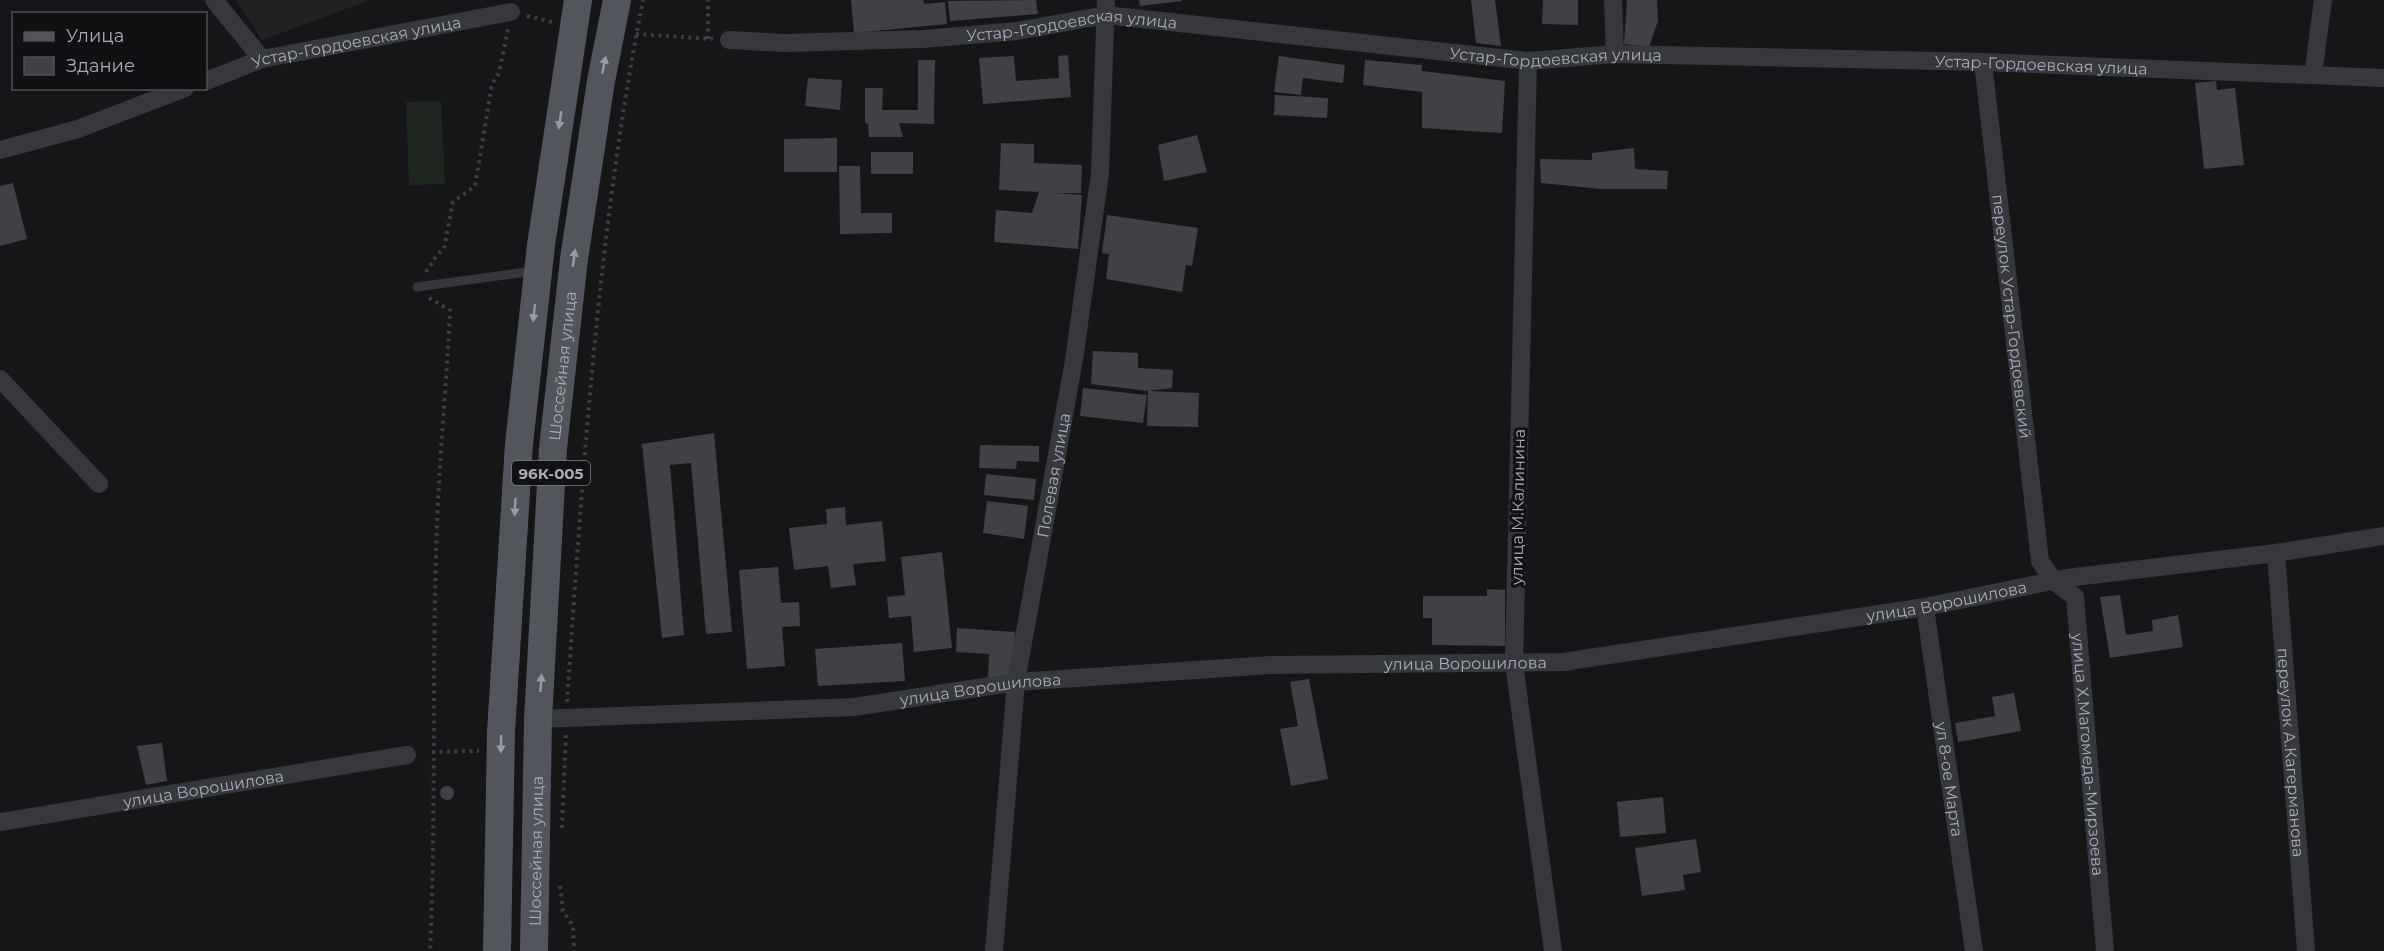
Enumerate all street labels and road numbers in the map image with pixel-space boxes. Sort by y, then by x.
street label: Устар-Гордоевская улица [965,5,1178,45]
street label: Устар-Гордоевская улица [249,12,463,72]
street label: Устар-Гордоевская улица [1449,43,1662,71]
street label: Устар-Гордоевская улица [1935,51,2148,78]
street label: переулок Устар-Гордоевский [1989,193,2035,440]
street label: Шоссейная улица [544,290,580,442]
street label: Полевая улица [1033,411,1074,539]
street label: улица М.Калинина [1507,429,1529,586]
road number: 96К-005 [512,461,590,485]
street label: улица Ворошилова [1864,577,2028,625]
street label: улица Х.Магомеда-Мирзоева [2069,631,2108,876]
street label: переулок А.Кагерманова [2274,647,2308,858]
street label: улица Ворошилова [1383,653,1547,673]
street label: улица Ворошилова [897,670,1062,709]
street label: ул 8-ое Марта [1932,720,1967,838]
street label: улица Ворошилова [120,766,285,811]
street label: Шоссейная улица [525,776,547,926]

